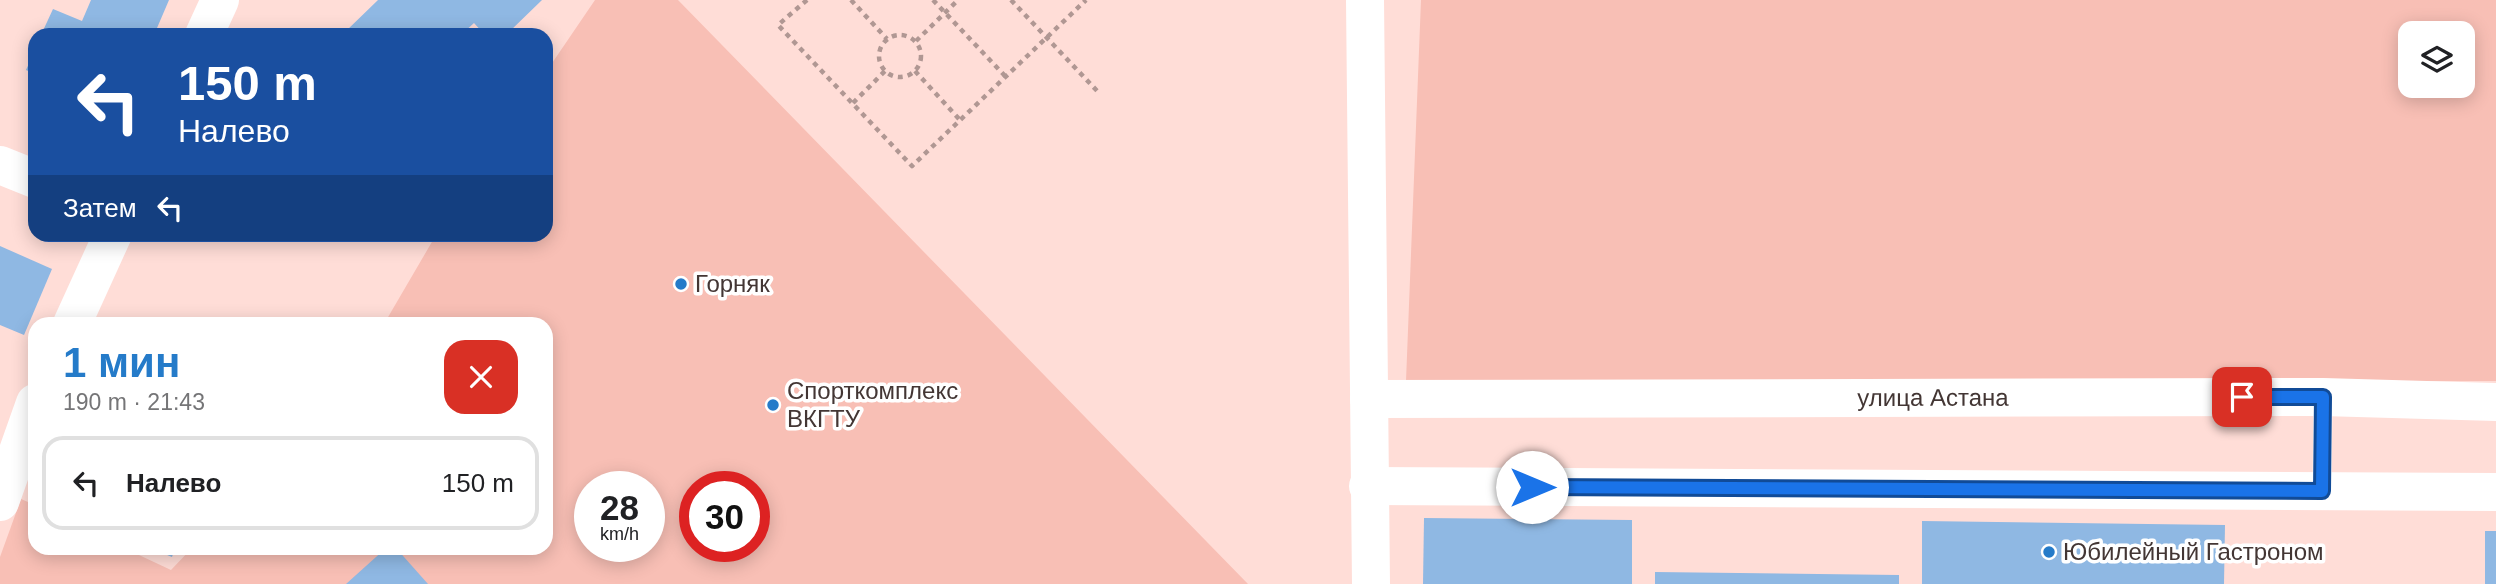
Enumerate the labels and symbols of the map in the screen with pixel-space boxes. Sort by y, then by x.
place label: Горняк [695,270,770,297]
marker: Горняк [673,276,689,292]
pin [2212,367,2272,427]
place label: Спорткомплекс ВКГТУ [787,377,958,432]
street label: улица Астана [1857,384,2009,411]
marker: Спорткомплекс ВКГТУ [765,397,781,413]
position arrow [1495,450,1569,524]
speed limit sign: 30 [679,471,770,562]
place label: Юбилейный Гастроном [2063,538,2324,565]
marker: Юбилейный Гастроном [2041,544,2057,560]

